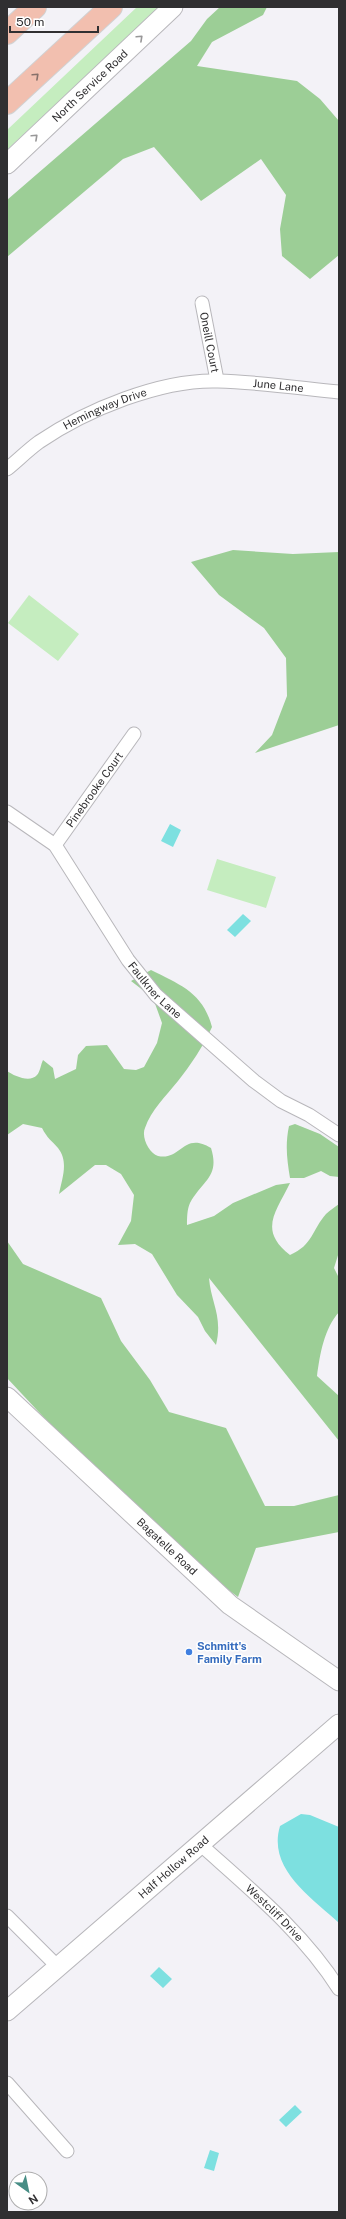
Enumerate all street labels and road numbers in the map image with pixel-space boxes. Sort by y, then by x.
street label: North Service Road [50,47,130,124]
street label: Oneill Court [198,311,221,373]
street label: June Lane [252,377,304,394]
street label: Hemingway Drive [61,386,148,432]
street label: Pinebrooke Court [64,750,125,829]
street label: Faulkner Lane [126,959,184,1021]
street label: Bagatelle Road [135,1516,200,1577]
street label: Half Hollow Road [136,1834,211,1901]
street label: Westcliff Drive [244,1882,306,1943]

